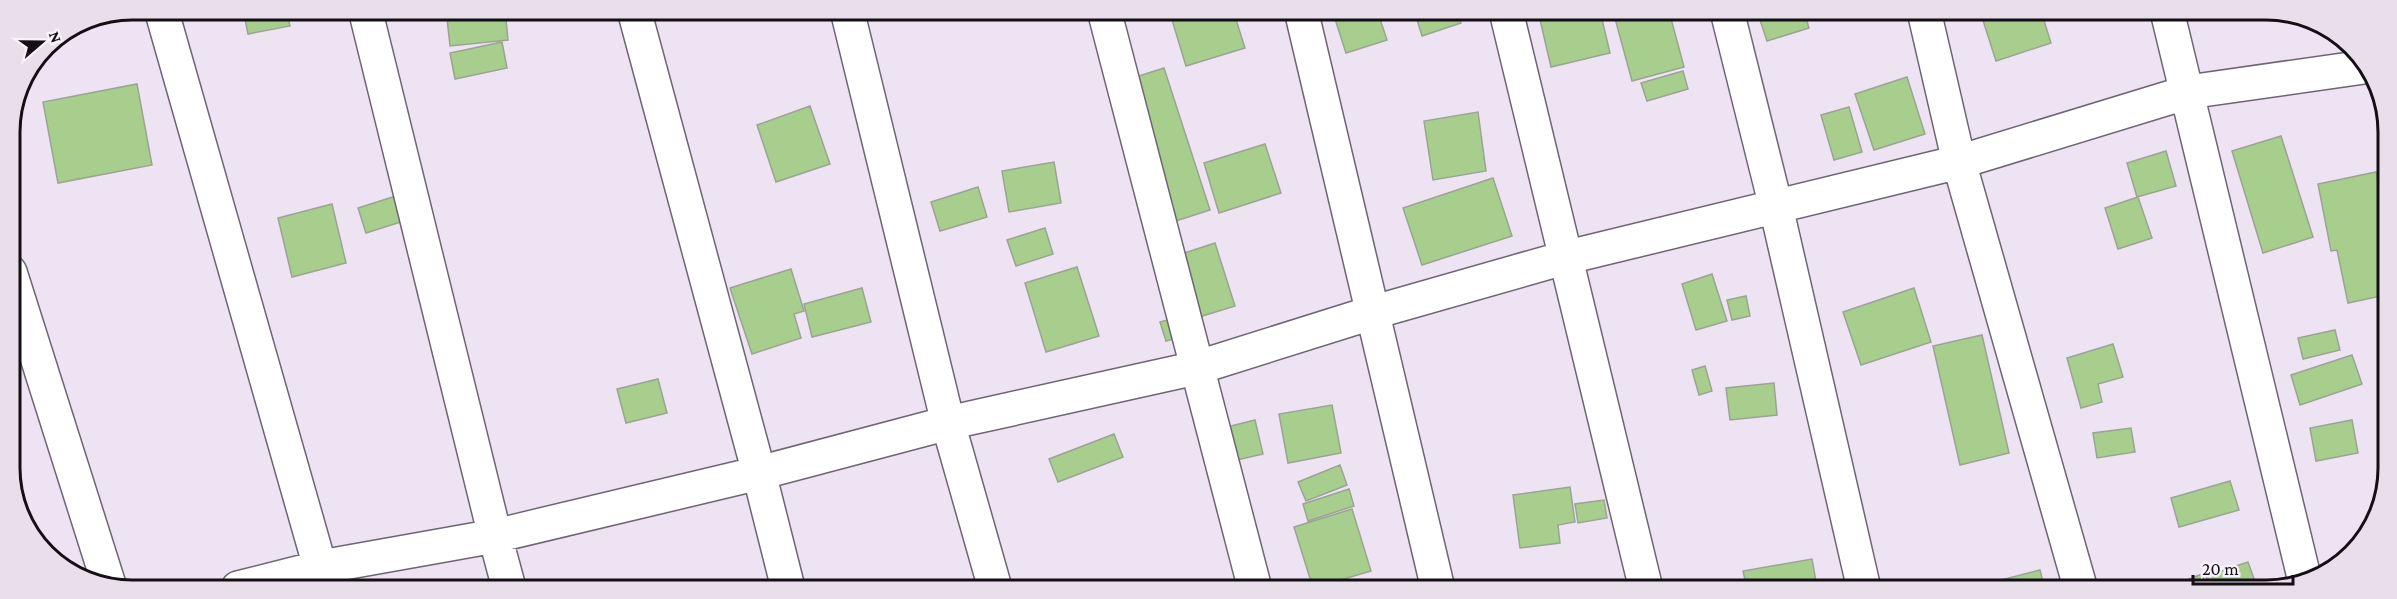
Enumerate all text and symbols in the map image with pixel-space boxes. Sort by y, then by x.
north arrow [12,12,72,72]
text: N [46,29,66,45]
scale bar [2193,548,2294,586]
text: 20 m [2202,559,2239,579]

